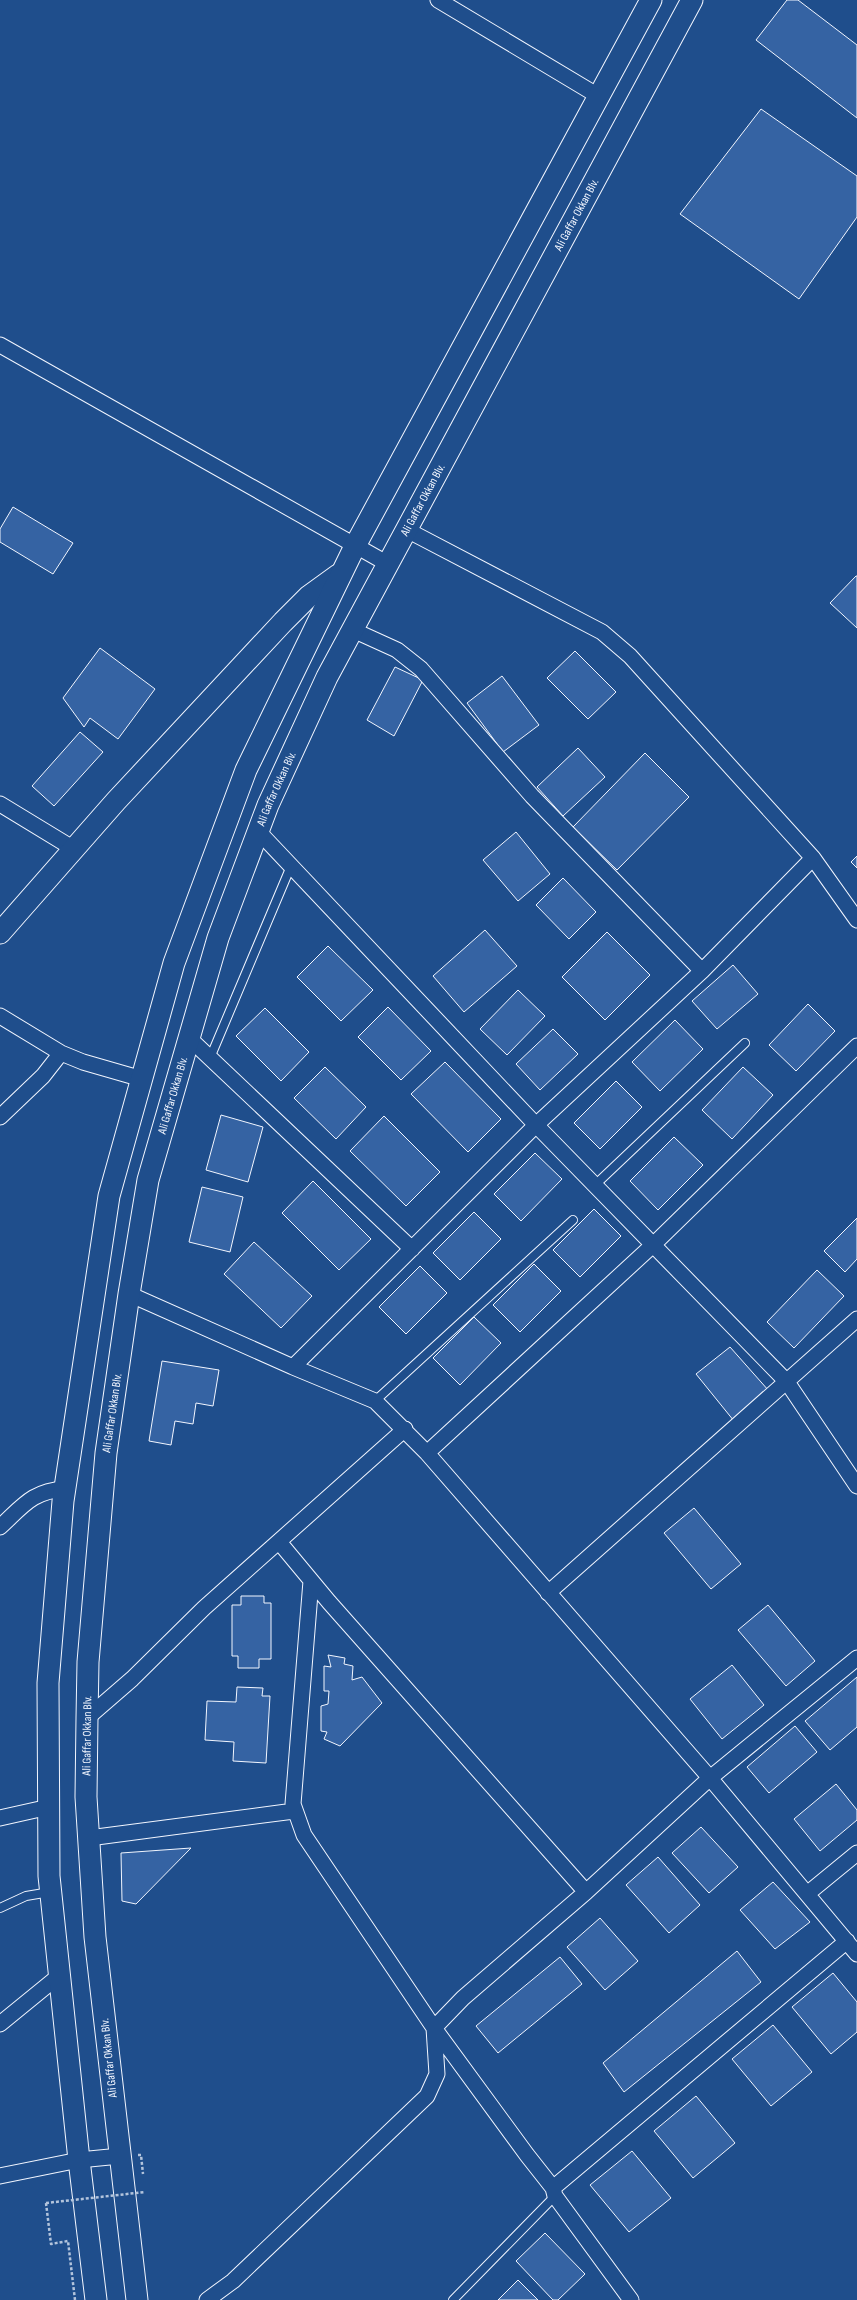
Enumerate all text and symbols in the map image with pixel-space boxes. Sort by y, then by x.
street label: Ali Gaffar Okkan Blv. [550,176,602,254]
street label: Ali Gaffar Okkan Blv. [397,461,448,539]
street label: Ali Gaffar Okkan Blv. [253,749,299,829]
street label: Ali Gaffar Okkan Blv. [154,1055,191,1137]
street label: Ali Gaffar Okkan Blv. [99,1372,125,1454]
street label: Ali Gaffar Okkan Blv. [79,1696,95,1777]
street label: Ali Gaffar Okkan Blv. [97,2018,121,2099]

